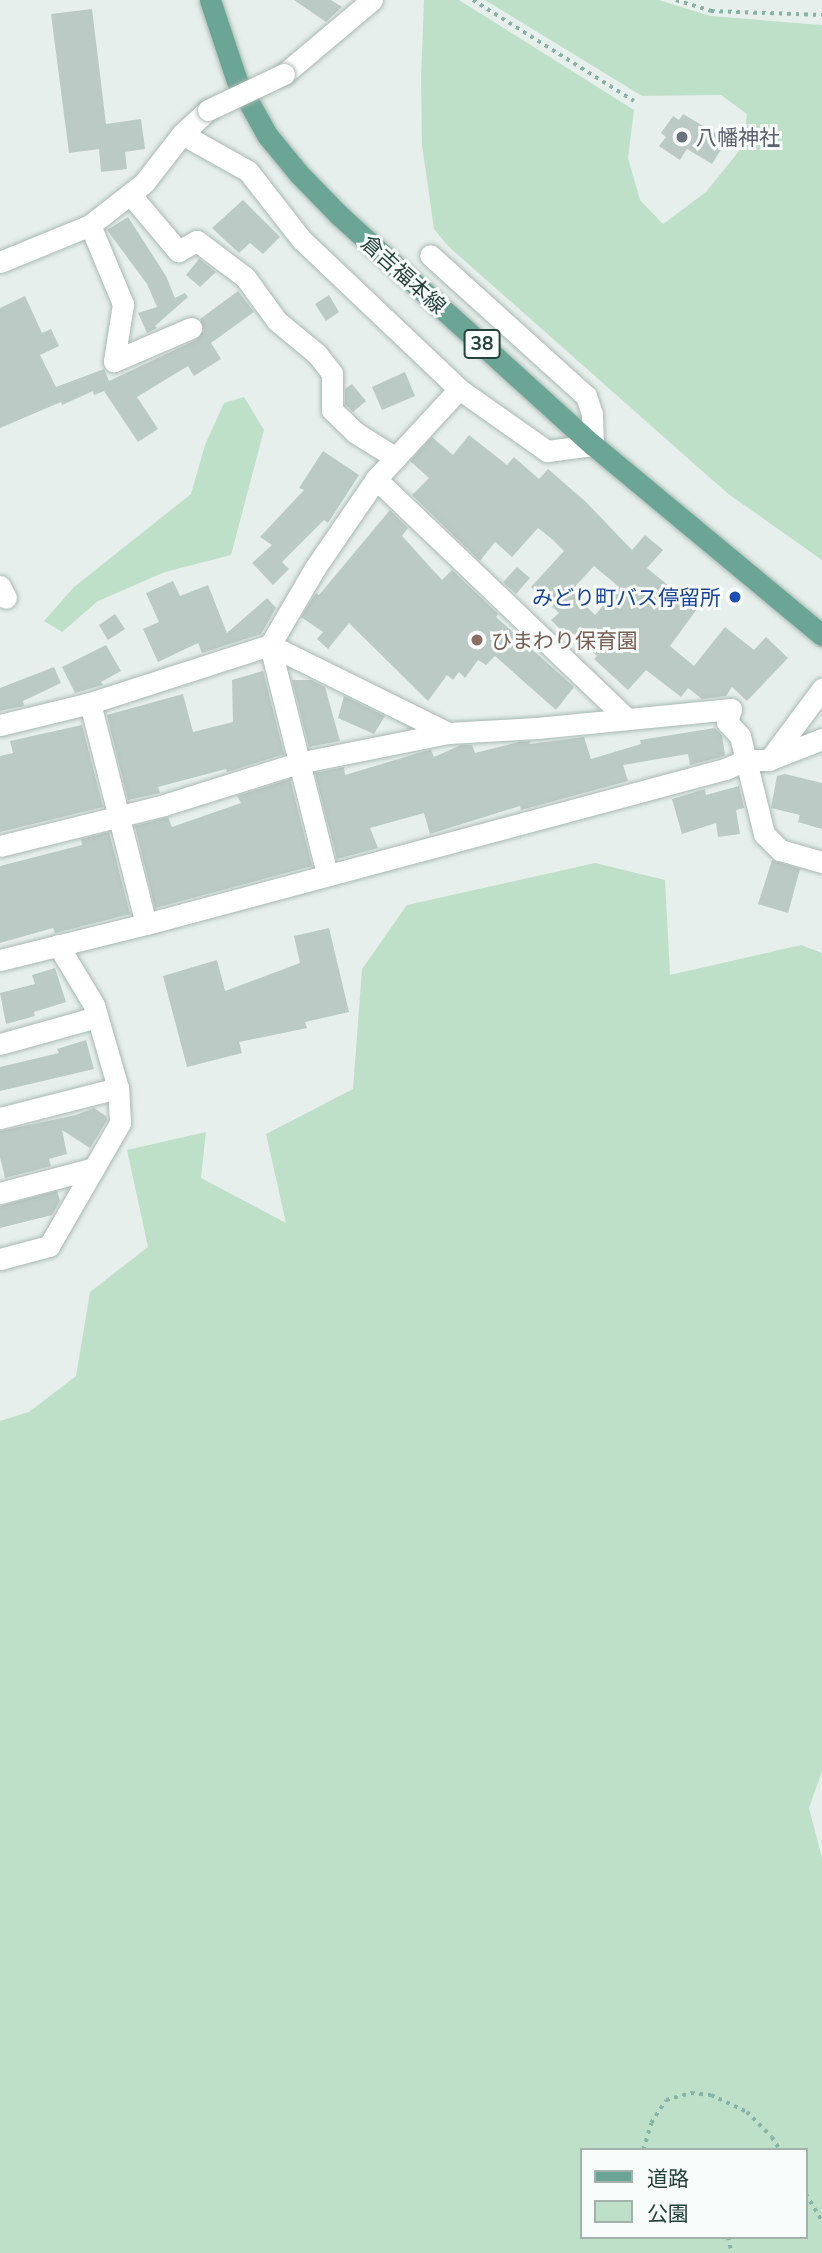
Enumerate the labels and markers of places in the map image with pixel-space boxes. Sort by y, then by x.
place label: 八幡神社 [696,124,780,150]
marker: 八幡神社 [674,129,690,145]
place label: みどり町バス停留所 [532,584,721,610]
marker: みどり町バス停留所 [727,589,743,605]
place label: ひまわり保育園 [491,627,638,653]
marker: ひまわり保育園 [469,632,485,648]

